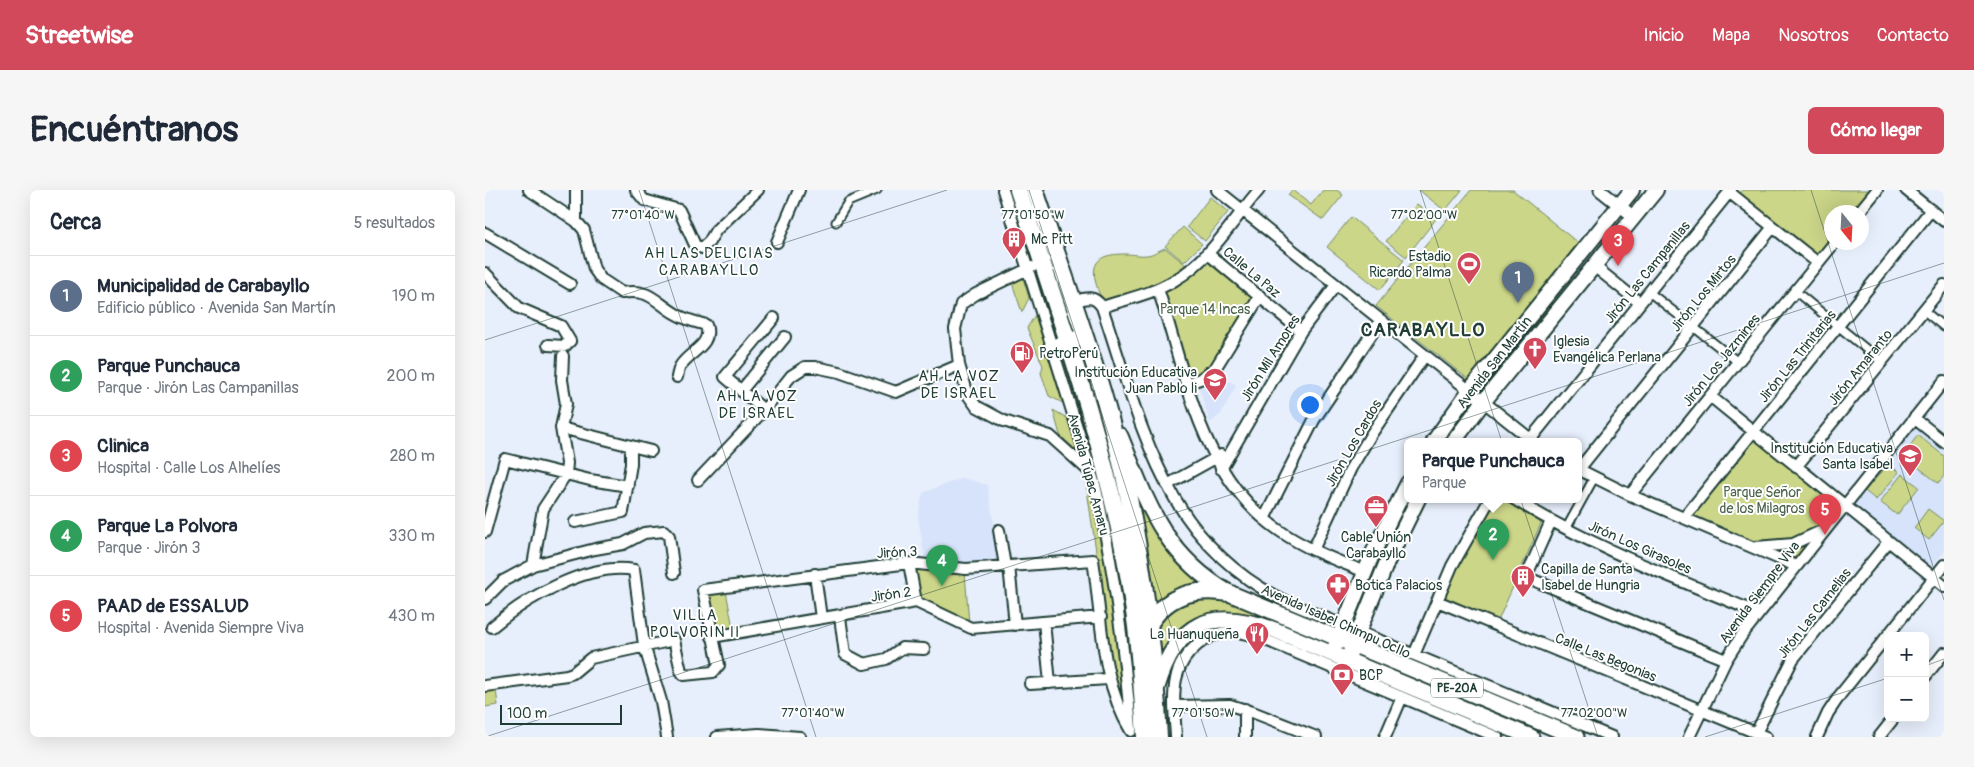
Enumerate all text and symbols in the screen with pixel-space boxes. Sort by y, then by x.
text: Streetwise [25,21,133,50]
text: Inicio [1643,24,1684,47]
text: Mapa [1712,24,1750,47]
text: Nosotros [1778,24,1849,47]
text: Contacto [1877,24,1949,47]
button: Cómo llegar [1808,107,1944,154]
text: Encuéntranos [30,108,238,152]
north arrow [1824,205,1869,250]
text: 77°01'40"W [611,208,675,223]
text: 77°01'50"W [1001,208,1065,223]
text: 77°02'00"W [1391,208,1457,223]
text: Cerca [50,209,101,236]
text: 5 resultados [354,213,435,233]
street label: Jirón Las Campanillas [1601,217,1694,327]
pin: 3 [1602,225,1634,266]
building icon: Mc Pitt [1001,226,1027,260]
place label: Mc Pitt [1031,231,1073,248]
street label: Calle La Paz [1219,243,1284,301]
district label: AH LAS DELICIAS CARABAYLLO [644,244,774,280]
place label: Estadio Ricardo Palma [1369,248,1451,281]
sports icon: Estadio Ricardo Palma [1456,251,1482,285]
street label: Jirón Los Mirtos [1667,251,1740,335]
pin: 1 [1502,262,1534,303]
text: Municipalidad de Carabayllo [97,274,309,298]
text: 1 [63,286,69,306]
text: 190 m [392,286,435,306]
text: Edificio público · Avenida San Martín [97,298,336,318]
park label: Parque 14 Incas [1160,301,1251,318]
street label: Jirón Las Trinitarias [1755,306,1840,406]
street label: Jirón Los Jazmines [1679,310,1764,410]
street label: Jirón Mil Amores [1237,311,1304,404]
street label: Avenida San Martín [1453,313,1536,412]
district label: CARABAYLLO [1361,318,1485,342]
street label: Jirón Amaranto [1825,326,1896,409]
place label: Iglesia Evangélica Perlana [1553,333,1661,366]
church icon: Iglesia Evangélica Perlana [1522,336,1548,370]
fuel station icon: PetroPerú [1009,340,1035,374]
place label: PetroPerú [1039,345,1098,362]
text: Parque Punchauca [97,354,240,378]
place label: Institución Educativa Juan Pablo Ii [1074,364,1198,397]
text: 2 [62,366,70,386]
text: 200 m [387,366,435,386]
district label: AH LA VOZ DE ISRAEL [918,367,1000,403]
school or university icon: Institución Educativa Juan Pablo Ii [1202,367,1228,401]
text: Parque · Jirón Las Campanillas [97,378,299,398]
district label: AH LA VOZ DE ISRAEL [716,387,798,423]
your location [1297,392,1323,418]
street label: Jirón Los Cardos [1322,396,1386,490]
street label: Avenida Túpac Amaru [1064,411,1113,537]
text: Clinica [97,434,149,458]
popup [1404,438,1582,503]
place label: Institución Educativa Santa Isabel [1770,440,1893,473]
school or university icon: Institución Educativa Santa Isabel [1897,443,1923,477]
text: 3 [62,446,70,466]
text: 280 m [389,446,435,466]
text: Parque Punchauca [1421,449,1565,473]
text: Hospital · Calle Los Alhelíes [97,458,281,478]
text: Parque [1421,473,1466,493]
park label: Parque Señor de los Milagros [1719,484,1805,517]
office icon: Cable Unión Carabayllo [1363,494,1389,528]
pin: 5 [1809,494,1841,535]
text: Parque La Polvora [97,514,238,538]
street label: Jirón Los Girasoles [1586,517,1695,578]
pin: 2 [1477,519,1509,560]
text: 4 [61,526,71,546]
text: 330 m [389,526,435,546]
place label: Cable Unión Carabayllo [1341,529,1411,562]
text: Parque · Jirón 3 [97,538,200,558]
street label: Avenida Siempre Viva [1716,538,1803,647]
street label: Jirón 3 [876,543,918,562]
pin: 4 [926,545,958,586]
place label: Capilla de Santa Isabel de Hungria [1541,561,1640,594]
building icon: Capilla de Santa Isabel de Hungria [1510,564,1536,598]
street label: Jirón Las Camelias [1774,564,1855,662]
pharmacy icon: Botica Palacios [1325,572,1351,606]
place label: Botica Palacios [1355,577,1443,594]
street label: Avenida Isabel Chimpu Ocllo [1258,581,1414,662]
street label: Jirón 2 [870,583,913,606]
text: PAAD de ESSALUD [97,594,249,618]
text: 5 [62,606,70,626]
text: 430 m [388,606,435,626]
district label: VILLA POLVORIN II [650,606,740,642]
text: Hospital · Avenida Siempre Viva [97,618,304,638]
restaurant icon: La Huanuqueña [1244,621,1270,655]
place label: La Huanuqueña [1150,626,1239,643]
street label: Calle Las Begonias [1553,629,1660,686]
map controls [1884,632,1929,722]
button: + [1884,632,1929,677]
bank icon: BCP [1329,662,1355,696]
place label: BCP [1359,667,1384,684]
button: − [1884,677,1929,722]
road number: PE-20A [1431,678,1483,698]
scale bar [500,702,623,725]
text: 100 m [507,705,547,722]
text: 77°01'40"W [781,706,845,721]
text: 77°01'50"W [1171,706,1235,721]
text: 77°02'00"W [1561,706,1627,721]

